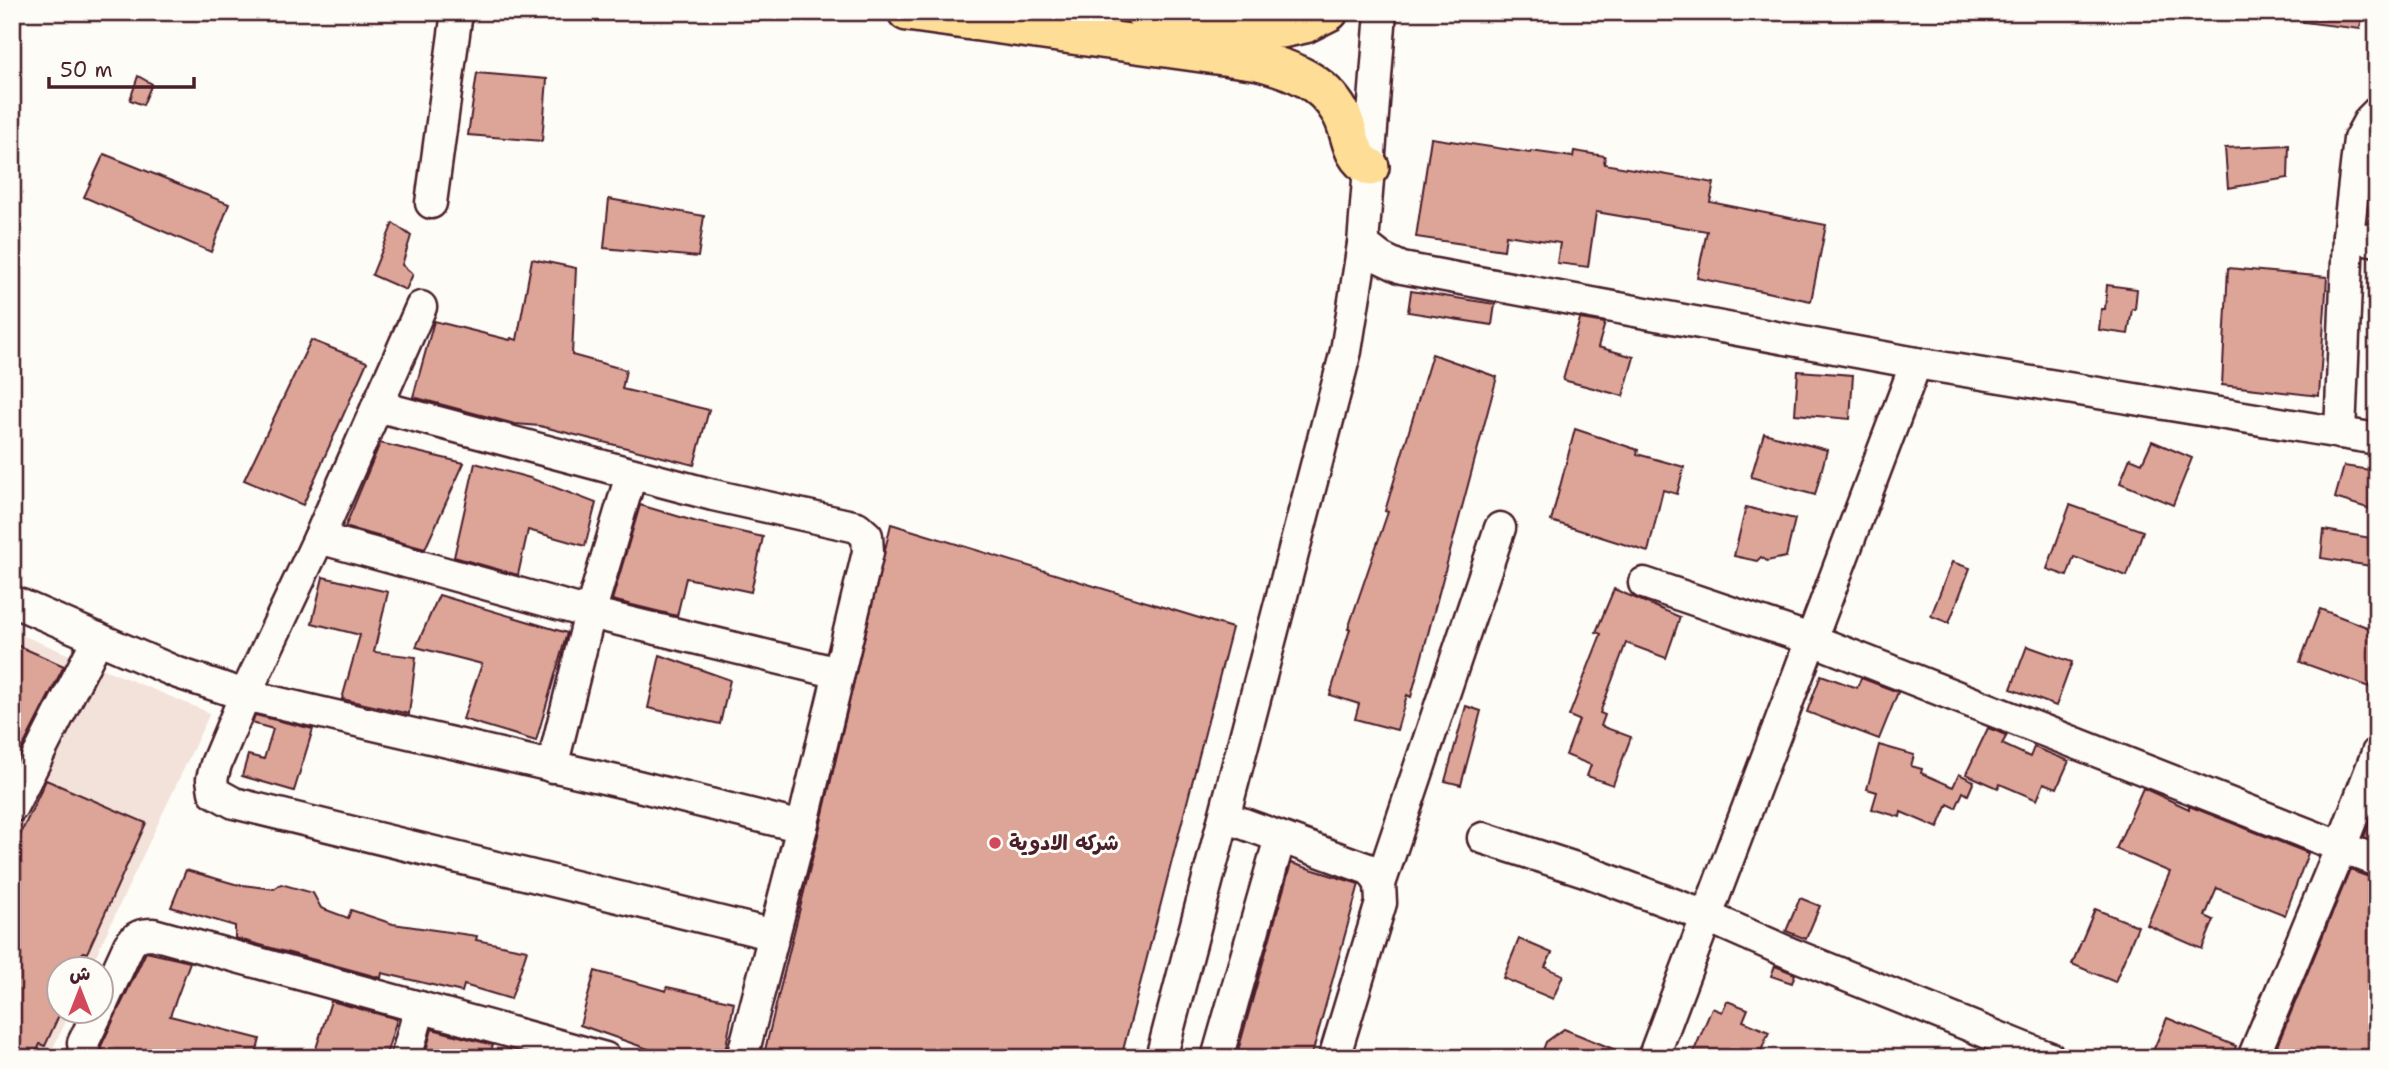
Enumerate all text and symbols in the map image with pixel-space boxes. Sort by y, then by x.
scale bar [49,46,194,90]
text: 50 m [60,56,113,84]
place label: شركه الادوية [1009,829,1119,857]
marker: شركه الادوية [987,835,1003,851]
north arrow [46,954,116,1024]
text: ش [70,961,91,986]

